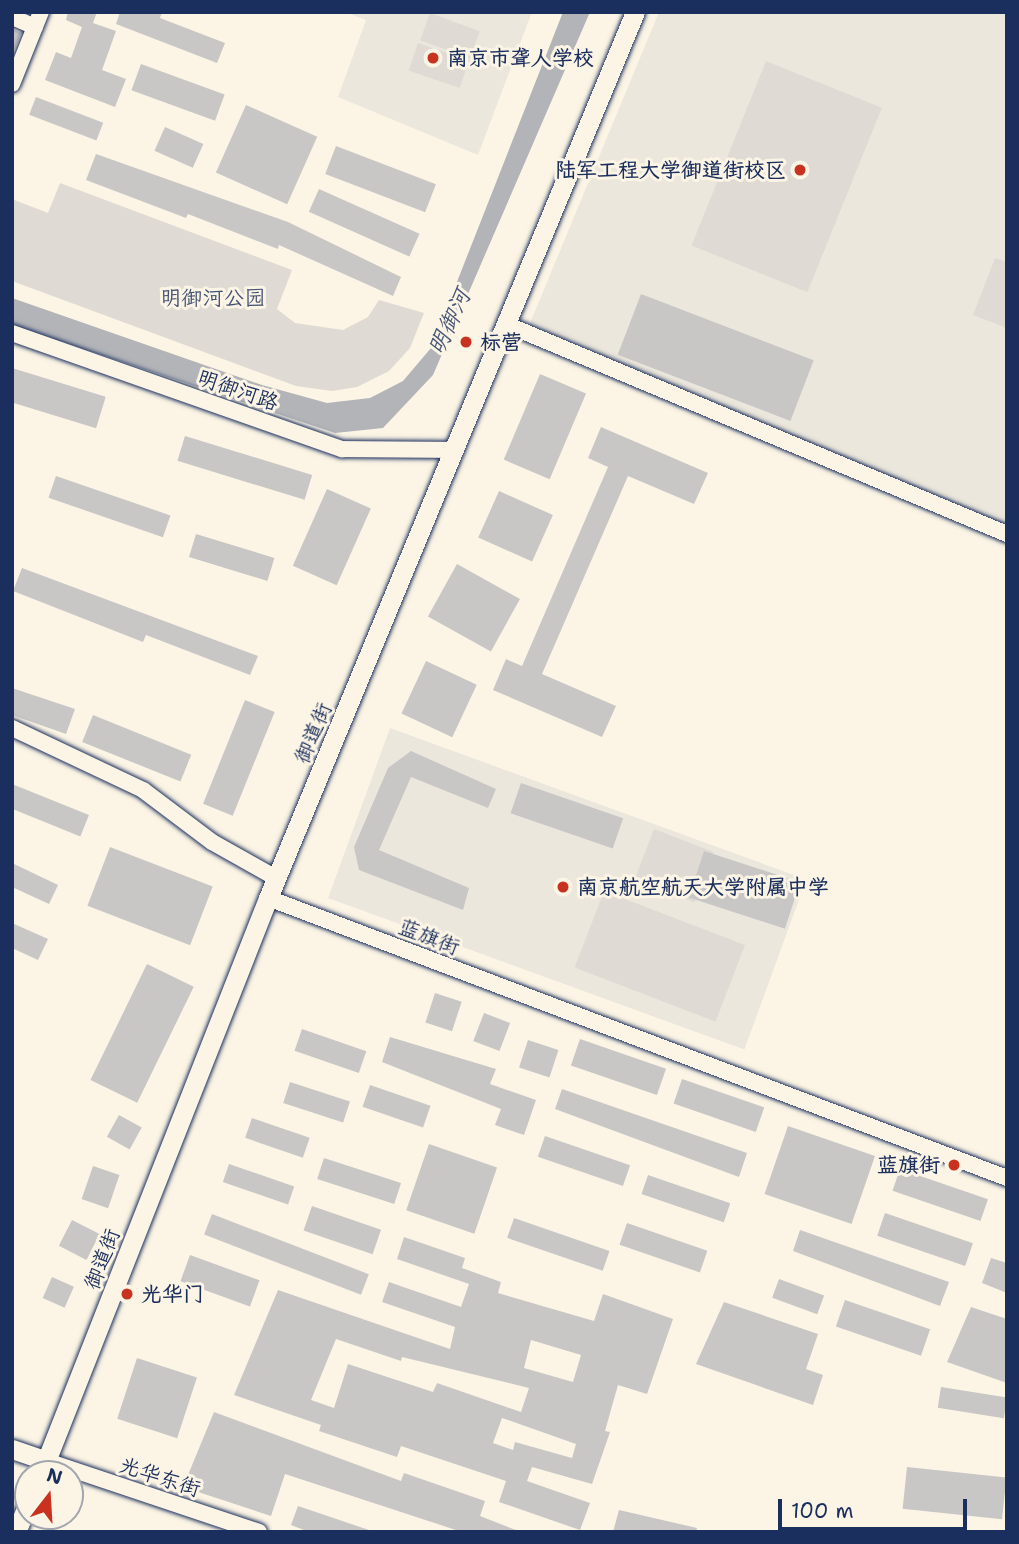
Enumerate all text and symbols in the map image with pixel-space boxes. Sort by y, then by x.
place label: 南京市聋人学校 [447,45,594,71]
marker: 南京市聋人学校 [425,50,441,66]
place label: 陆军工程大学御道街校区 [555,157,786,183]
marker: 陆军工程大学御道街校区 [792,162,808,178]
park label: 明御河公园 [161,285,265,311]
water label: 明御河 [422,285,476,359]
place label: 标营 [480,329,522,355]
marker: 标营 [458,334,474,350]
street label: 明御河路 [194,364,282,416]
street label: 御道街 [289,699,337,767]
place label: 南京航空航天大学附属中学 [577,874,829,900]
marker: 南京航空航天大学附属中学 [555,879,571,895]
street label: 蓝旗街 [395,914,463,960]
place label: 蓝旗街 [877,1152,940,1178]
marker: 蓝旗街 [946,1157,962,1173]
street label: 御道街 [79,1225,125,1293]
place label: 光华门 [141,1281,204,1307]
marker: 光华门 [119,1286,135,1302]
street label: 光华东街 [116,1452,204,1502]
north arrow [14,1460,84,1530]
text: N [44,1462,66,1491]
scale bar [781,1484,970,1528]
text: 100 m [791,1497,854,1525]

